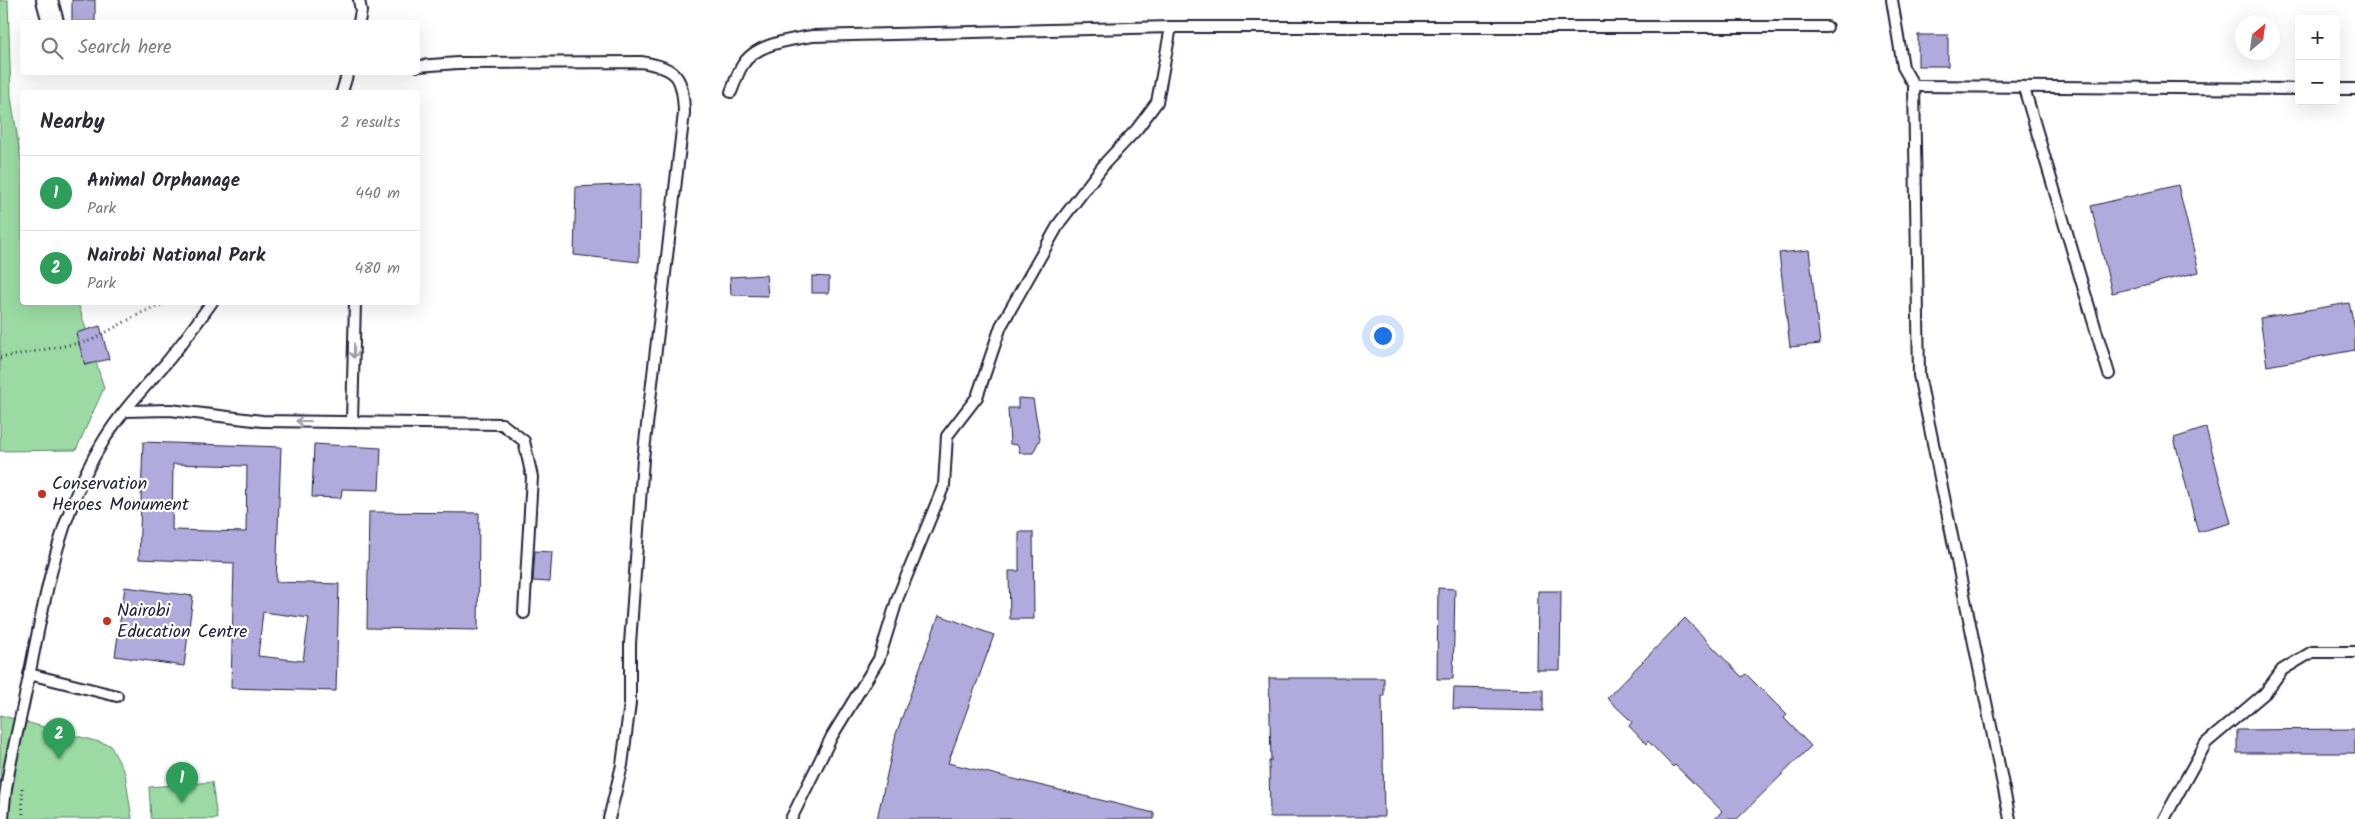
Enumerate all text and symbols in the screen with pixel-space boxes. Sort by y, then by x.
north arrow [2235,15,2280,60]
map controls [2295,15,2340,105]
button: + [2295,15,2340,60]
search box [20,20,420,75]
text: Search here [78,33,172,63]
icon: search [38,34,66,62]
button: − [2295,60,2340,105]
text: Nearby [40,106,105,139]
text: 2 results [340,110,400,135]
text: Animal Orphanage [87,166,240,196]
text: 1 [54,181,58,206]
text: 440 m [355,181,400,206]
text: Park [87,196,116,221]
text: Nairobi National Park [87,241,265,271]
text: 2 [51,256,61,281]
text: 480 m [354,256,400,281]
text: Park [87,271,116,296]
your location [1370,323,1396,349]
one-way arrow [349,342,359,359]
one-way arrow [296,416,312,426]
place label: Conservation Heroes Monument [52,470,190,520]
marker: Conservation Heroes Monument [36,488,48,500]
place label: Nairobi Education Centre [117,597,247,647]
marker: Nairobi Education Centre [101,615,113,627]
pin: 2 [43,718,75,759]
pin: 1 [166,762,198,803]

